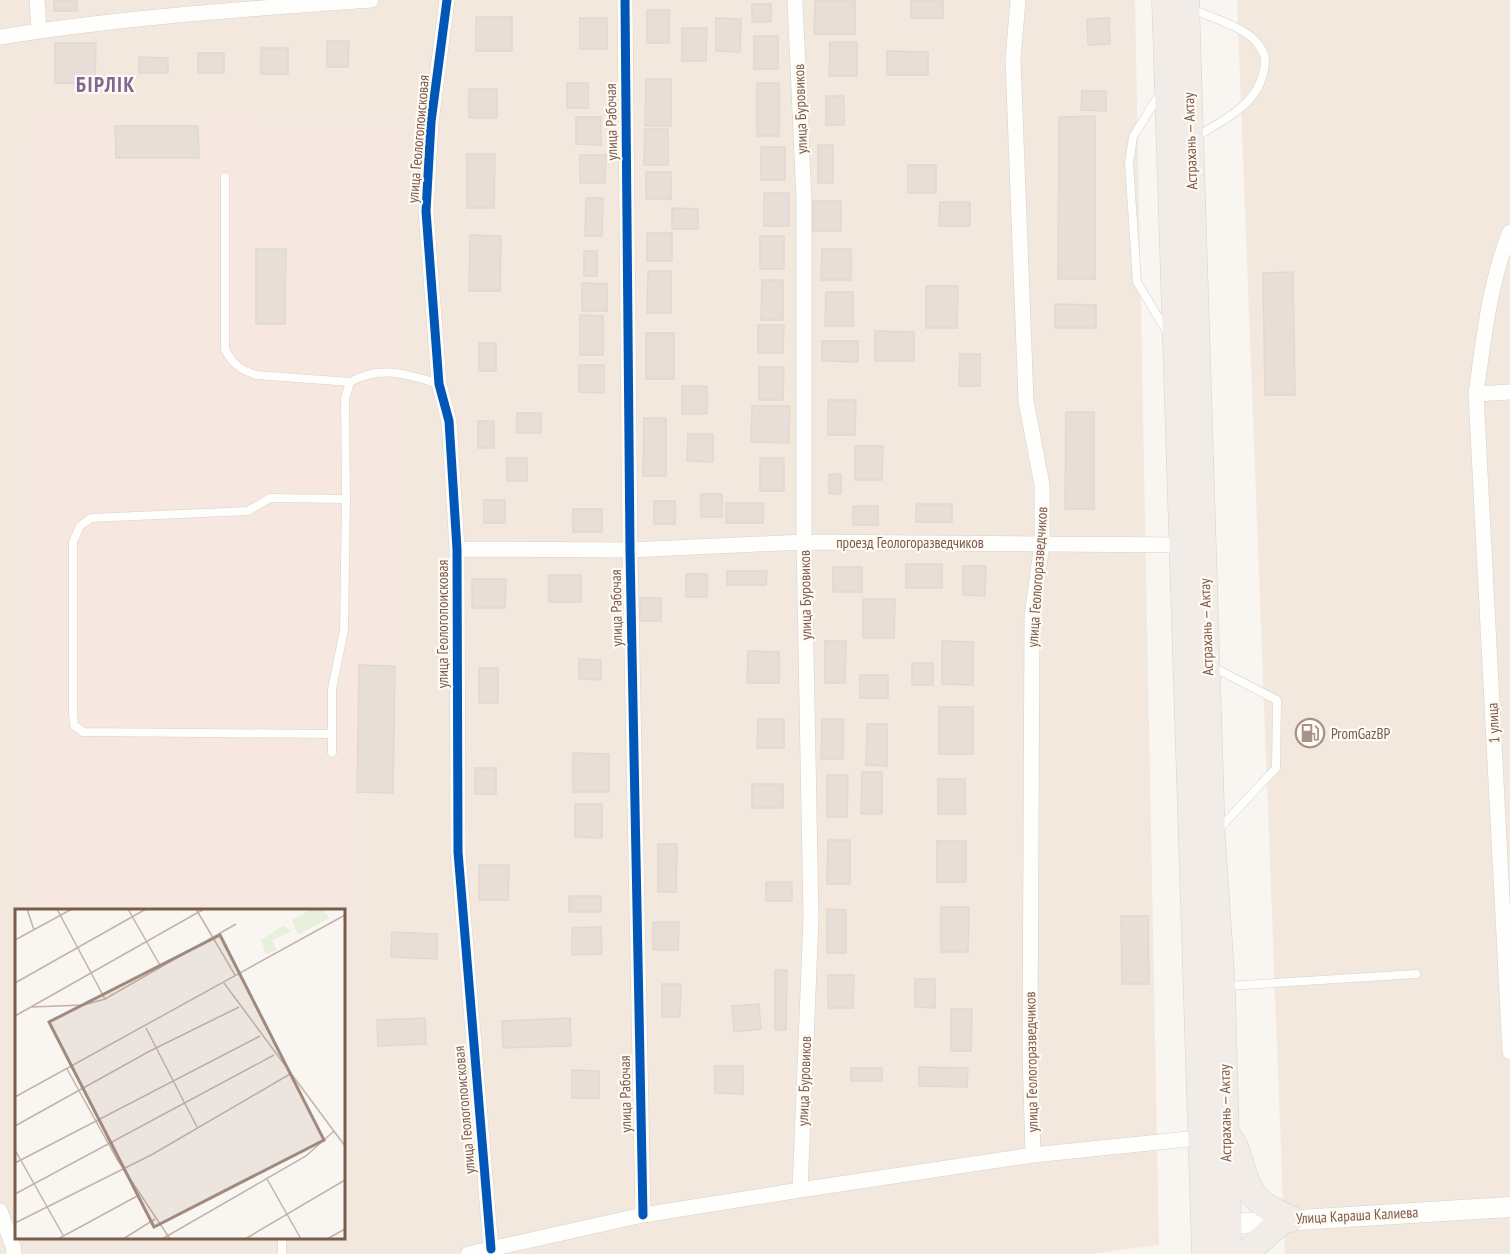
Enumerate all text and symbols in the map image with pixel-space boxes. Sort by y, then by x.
street label: улица Буровиков [789,64,811,154]
district label: БІРЛІК [76,71,136,98]
street label: улица Геологопоисковая [403,74,433,204]
street label: улица Рабочая [601,83,621,161]
street label: Астрахань — Актау [1179,92,1201,190]
street label: улица Геологоразведчиков [1023,506,1051,648]
street label: проезд Геологоразведчиков [836,533,984,552]
street label: улица Буровиков [795,550,815,640]
street label: улица Геологопоисковая [433,559,452,688]
street label: улица Рабочая [606,569,626,647]
street label: Астрахань — Актау [1195,578,1217,676]
street label: 1 улица [1482,702,1504,744]
fuel station icon: PromGazBP [1294,717,1326,749]
place label: PromGazBP [1331,724,1391,743]
inset map [15,909,345,1239]
street label: улица Геологоразведчиков [1020,991,1042,1133]
street label: улица Буровиков [793,1036,815,1126]
street label: улица Геологопоисковая [449,1045,479,1175]
street label: улица Рабочая [615,1055,635,1133]
street label: Астрахань — Актау [1215,1064,1235,1162]
street label: Улица Караша Калиева [1295,1202,1419,1228]

